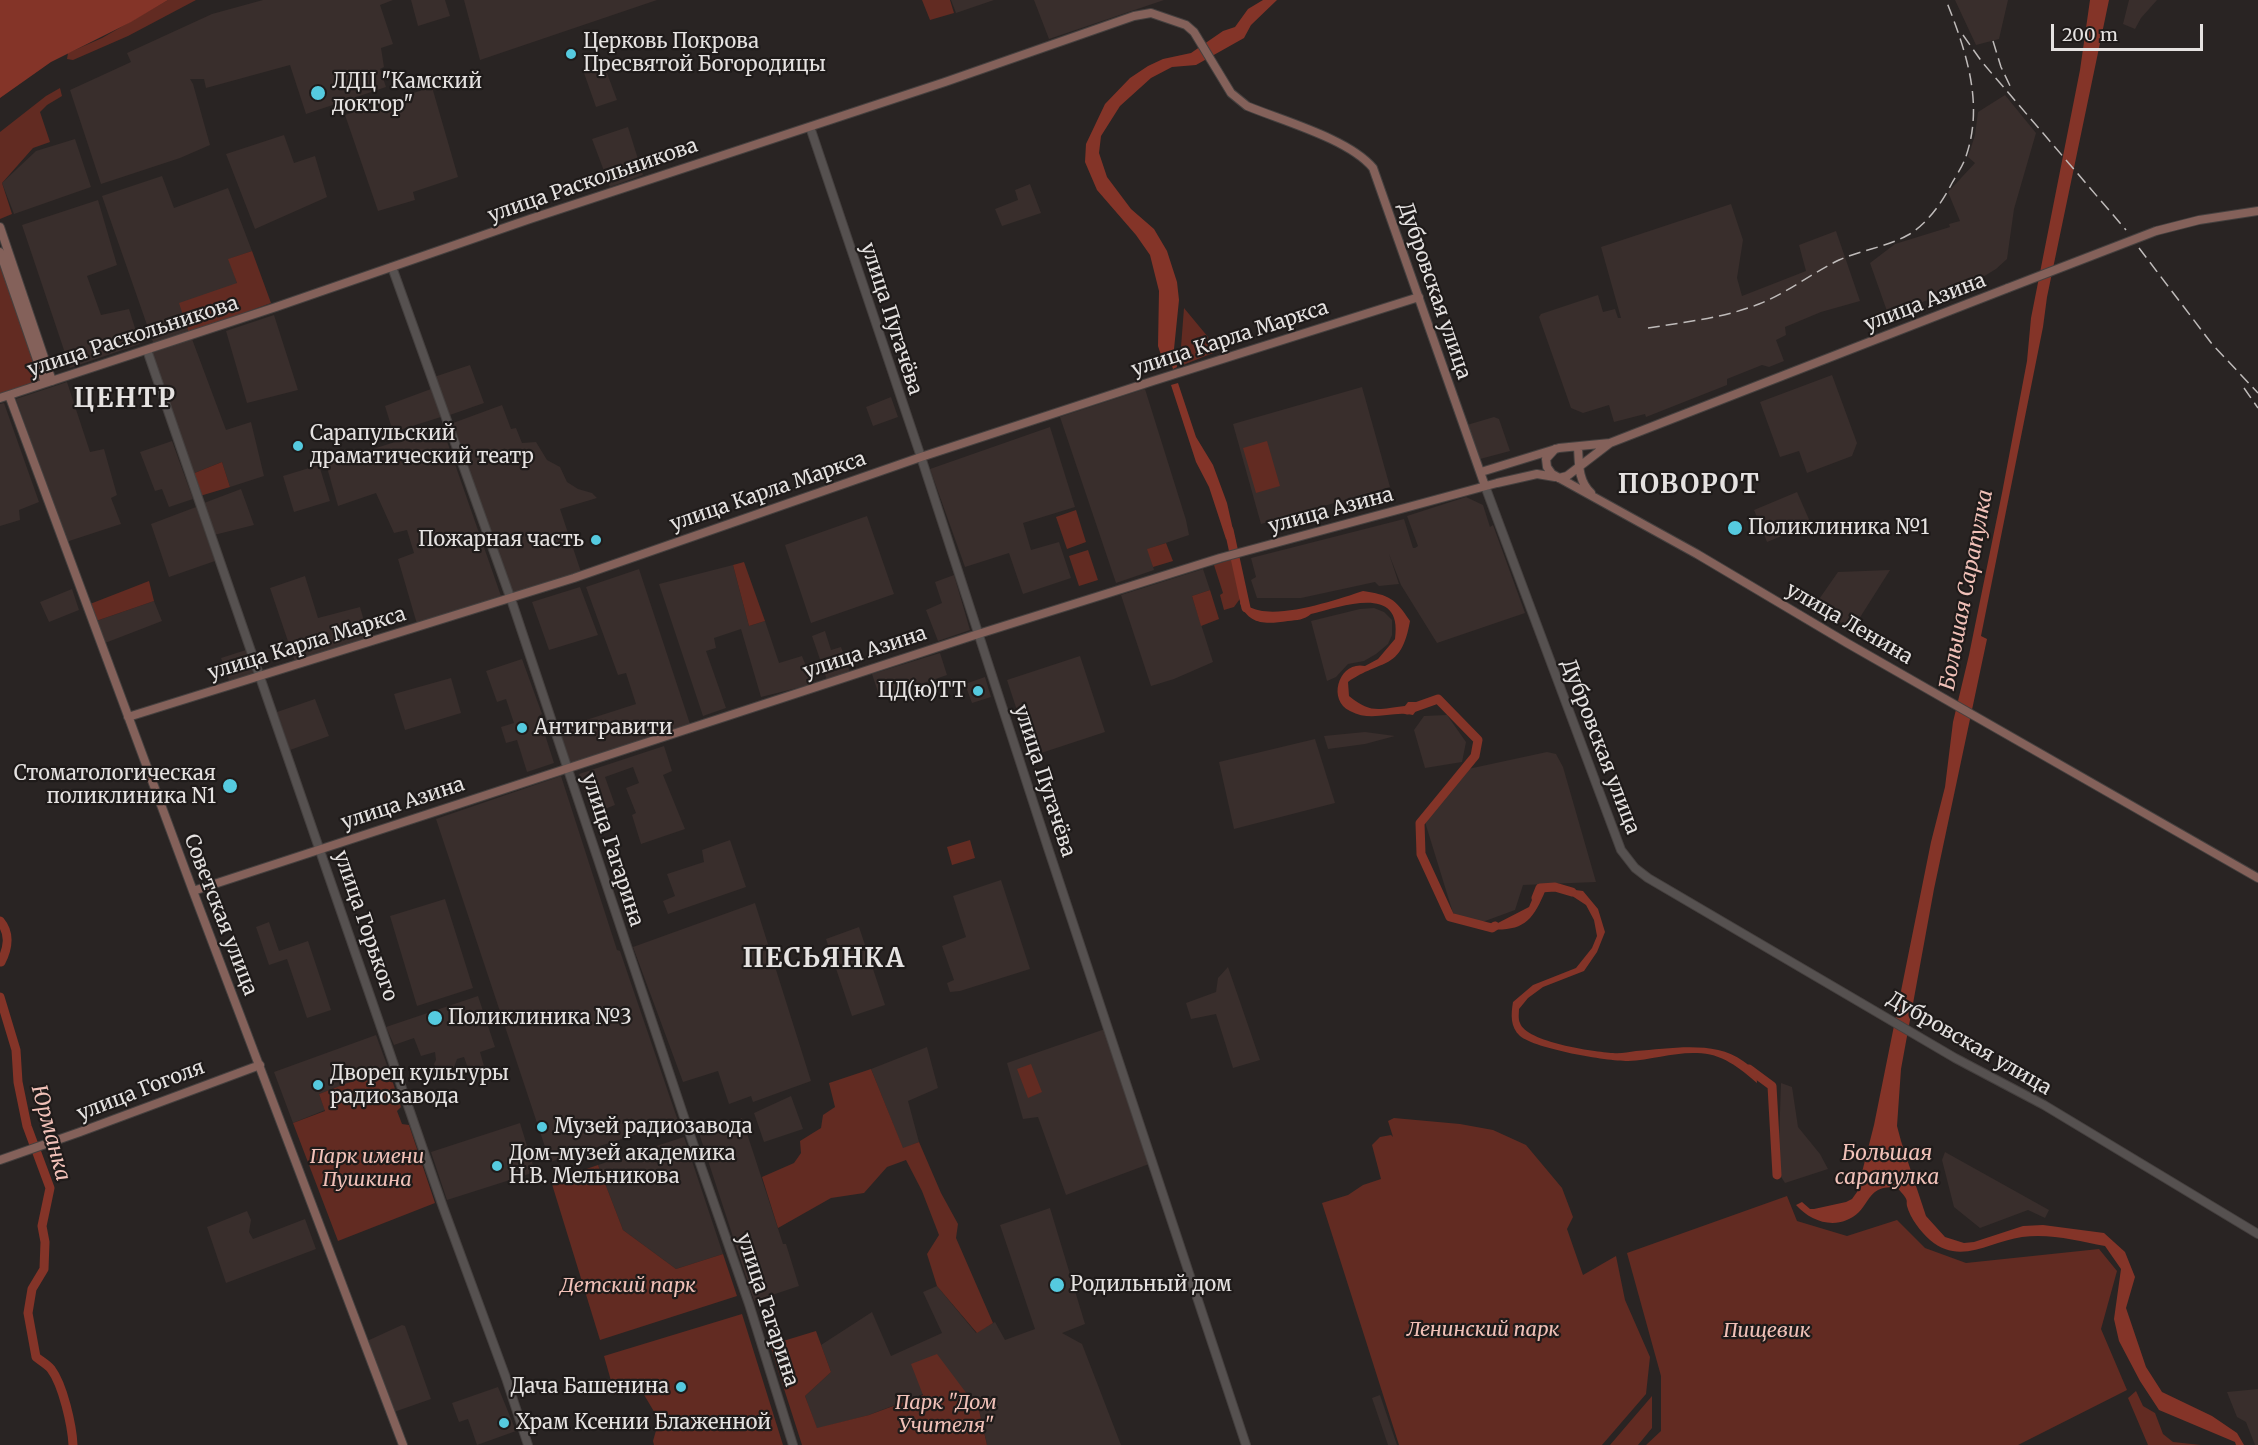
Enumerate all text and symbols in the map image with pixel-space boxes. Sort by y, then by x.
scale bar [2054,12,2206,50]
text: 200 m [2062,23,2118,46]
place label: Церковь Покрова Пресвятой Богородицы [583,30,826,77]
marker: Церковь Покрова Пресвятой Богородицы [564,47,578,61]
place label: ЛДЦ "Камский доктор" [332,70,482,117]
marker: ЛДЦ "Камский доктор" [309,84,327,102]
street label: улица Раскольникова [485,134,701,228]
street label: Дубровская улица [1392,199,1476,383]
street label: улица Пугачёва [855,240,927,398]
street label: улица Азина [1861,269,1989,337]
street label: улица Раскольникова [25,292,241,382]
street label: улица Карла Маркса [1129,296,1331,382]
district label: ЦЕНТР [74,384,176,416]
place label: Сарапульский драматический театр [310,422,534,469]
marker: Сарапульский драматический театр [291,439,305,453]
street label: улица Карла Маркса [667,447,869,537]
district label: ПОВОРОТ [1618,470,1760,502]
street label: улица Азина [1266,483,1396,539]
water label: Большая Сарапулка [1935,488,1999,692]
place label: Поликлиника №1 [1748,516,1929,540]
marker: Поликлиника №1 [1726,519,1744,537]
place label: Пожарная часть [418,528,584,552]
marker: Пожарная часть [589,533,603,547]
street label: улица Ленина [1781,578,1917,670]
street label: улица Карла Маркса [205,602,409,686]
street label: улица Азина [800,622,930,684]
street label: Дубровская улица [1556,656,1644,838]
place label: ЦД(ю)ТТ [878,679,966,703]
marker: ЦД(ю)ТТ [971,684,985,698]
street label: улица Пугачёва [1008,702,1080,860]
place label: Антигравити [534,716,673,740]
marker: Антигравити [515,721,529,735]
place label: Стоматологическая поликлиника N1 [14,762,216,809]
street label: улица Гагарина [576,770,648,930]
street label: улица Азина [338,773,468,835]
marker: Стоматологическая поликлиника N1 [221,777,239,795]
street label: Советская улица [178,831,262,999]
street label: улица Горького [328,847,402,1005]
district label: ПЕСЬЯНКА [742,944,906,976]
street label: Дубровская улица [1883,987,2055,1101]
place label: Поликлиника №3 [448,1006,632,1030]
marker: Поликлиника №3 [426,1009,444,1027]
street label: улица Гоголя [74,1056,208,1126]
place label: Дворец культуры радиозавода [330,1062,509,1109]
marker: Дворец культуры радиозавода [311,1078,325,1092]
water label: Юрманка [25,1082,75,1184]
place label: Музей радиозавода [554,1115,753,1139]
marker: Музей радиозавода [535,1120,549,1134]
water label: Большая сарапулка [1835,1141,1939,1191]
place label: Дом-музей академика Н.В. Мельникова [509,1142,735,1189]
park label: Парк имени Пушкина [310,1145,424,1192]
marker: Дом-музей академика Н.В. Мельникова [490,1159,504,1173]
street label: улица Гагарина [731,1230,803,1390]
place label: Родильный дом [1070,1273,1232,1297]
park label: Детский парк [560,1274,696,1298]
marker: Родильный дом [1048,1276,1066,1294]
park label: Ленинский парк [1407,1318,1559,1342]
park label: Пищевик [1723,1319,1811,1343]
place label: Дача Башенина [510,1375,669,1399]
marker: Дача Башенина [674,1380,688,1394]
park label: Парк "Дом Учителя" [895,1391,997,1438]
place label: Храм Ксении Блаженной [516,1411,771,1435]
marker: Храм Ксении Блаженной [497,1416,511,1430]

